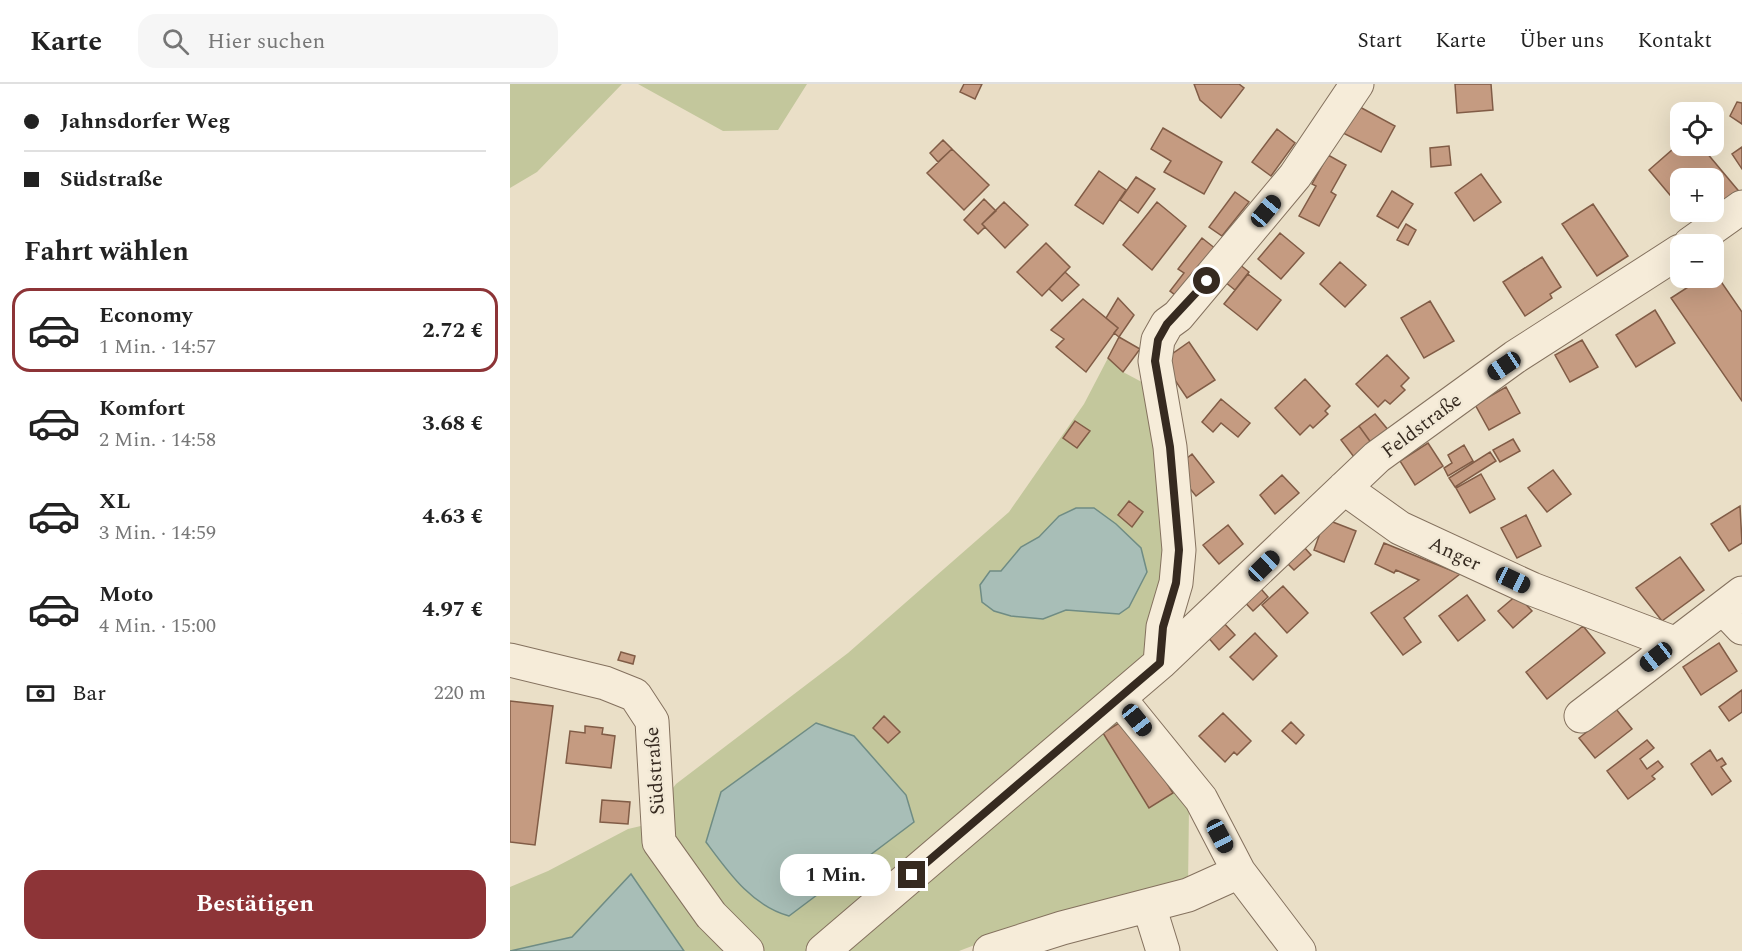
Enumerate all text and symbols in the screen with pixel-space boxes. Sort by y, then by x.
search box [138,14,558,68]
text: Karte [30,20,102,63]
icon: search [159,25,192,58]
text: Hier suchen [207,25,325,58]
text: Start [1357,25,1402,57]
text: Karte [1435,25,1486,57]
text: Über uns [1519,25,1604,57]
text: Kontakt [1637,25,1712,57]
map controls [1670,102,1724,288]
button: locate [1670,102,1724,156]
text: Jahnsdorfer Weg [60,105,230,138]
text: Südstraße [60,163,163,196]
button: + [1670,168,1724,222]
car [1248,191,1284,231]
text: Fahrt wählen [24,231,189,273]
button: − [1670,234,1724,288]
route start [1193,267,1220,294]
text: Economy [99,299,192,332]
icon: car [27,303,81,357]
text: 2.72 € [422,314,483,347]
text: 1 Min. · 14:57 [99,332,216,362]
car [1484,348,1524,384]
street label: Feldstraße [1375,386,1468,466]
text: Komfort [99,392,185,425]
icon: car [27,396,81,450]
text: 3.68 € [422,407,483,440]
text: 2 Min. · 14:58 [99,425,216,455]
text: XL [99,485,130,518]
icon: car [27,489,81,543]
text: 4.63 € [422,500,483,533]
text: 3 Min. · 14:59 [99,518,216,548]
street label: Anger [1423,529,1486,579]
car [1245,547,1283,585]
car [1493,564,1533,596]
text: Moto [99,578,153,611]
icon: car [27,582,81,636]
text: 4.97 € [422,593,483,626]
text: 4 Min. · 15:00 [99,611,216,641]
car [1636,639,1676,675]
icon: cash [24,677,57,710]
text: Bar [72,677,106,710]
text: 220 m [434,678,486,708]
car [1119,700,1155,740]
street label: Südstraße [637,726,673,816]
car [1204,816,1236,856]
callout: 1 Min. [780,854,891,896]
text: 1 Min. [805,860,866,890]
route end [898,861,925,888]
button: Bestätigen [24,870,486,939]

